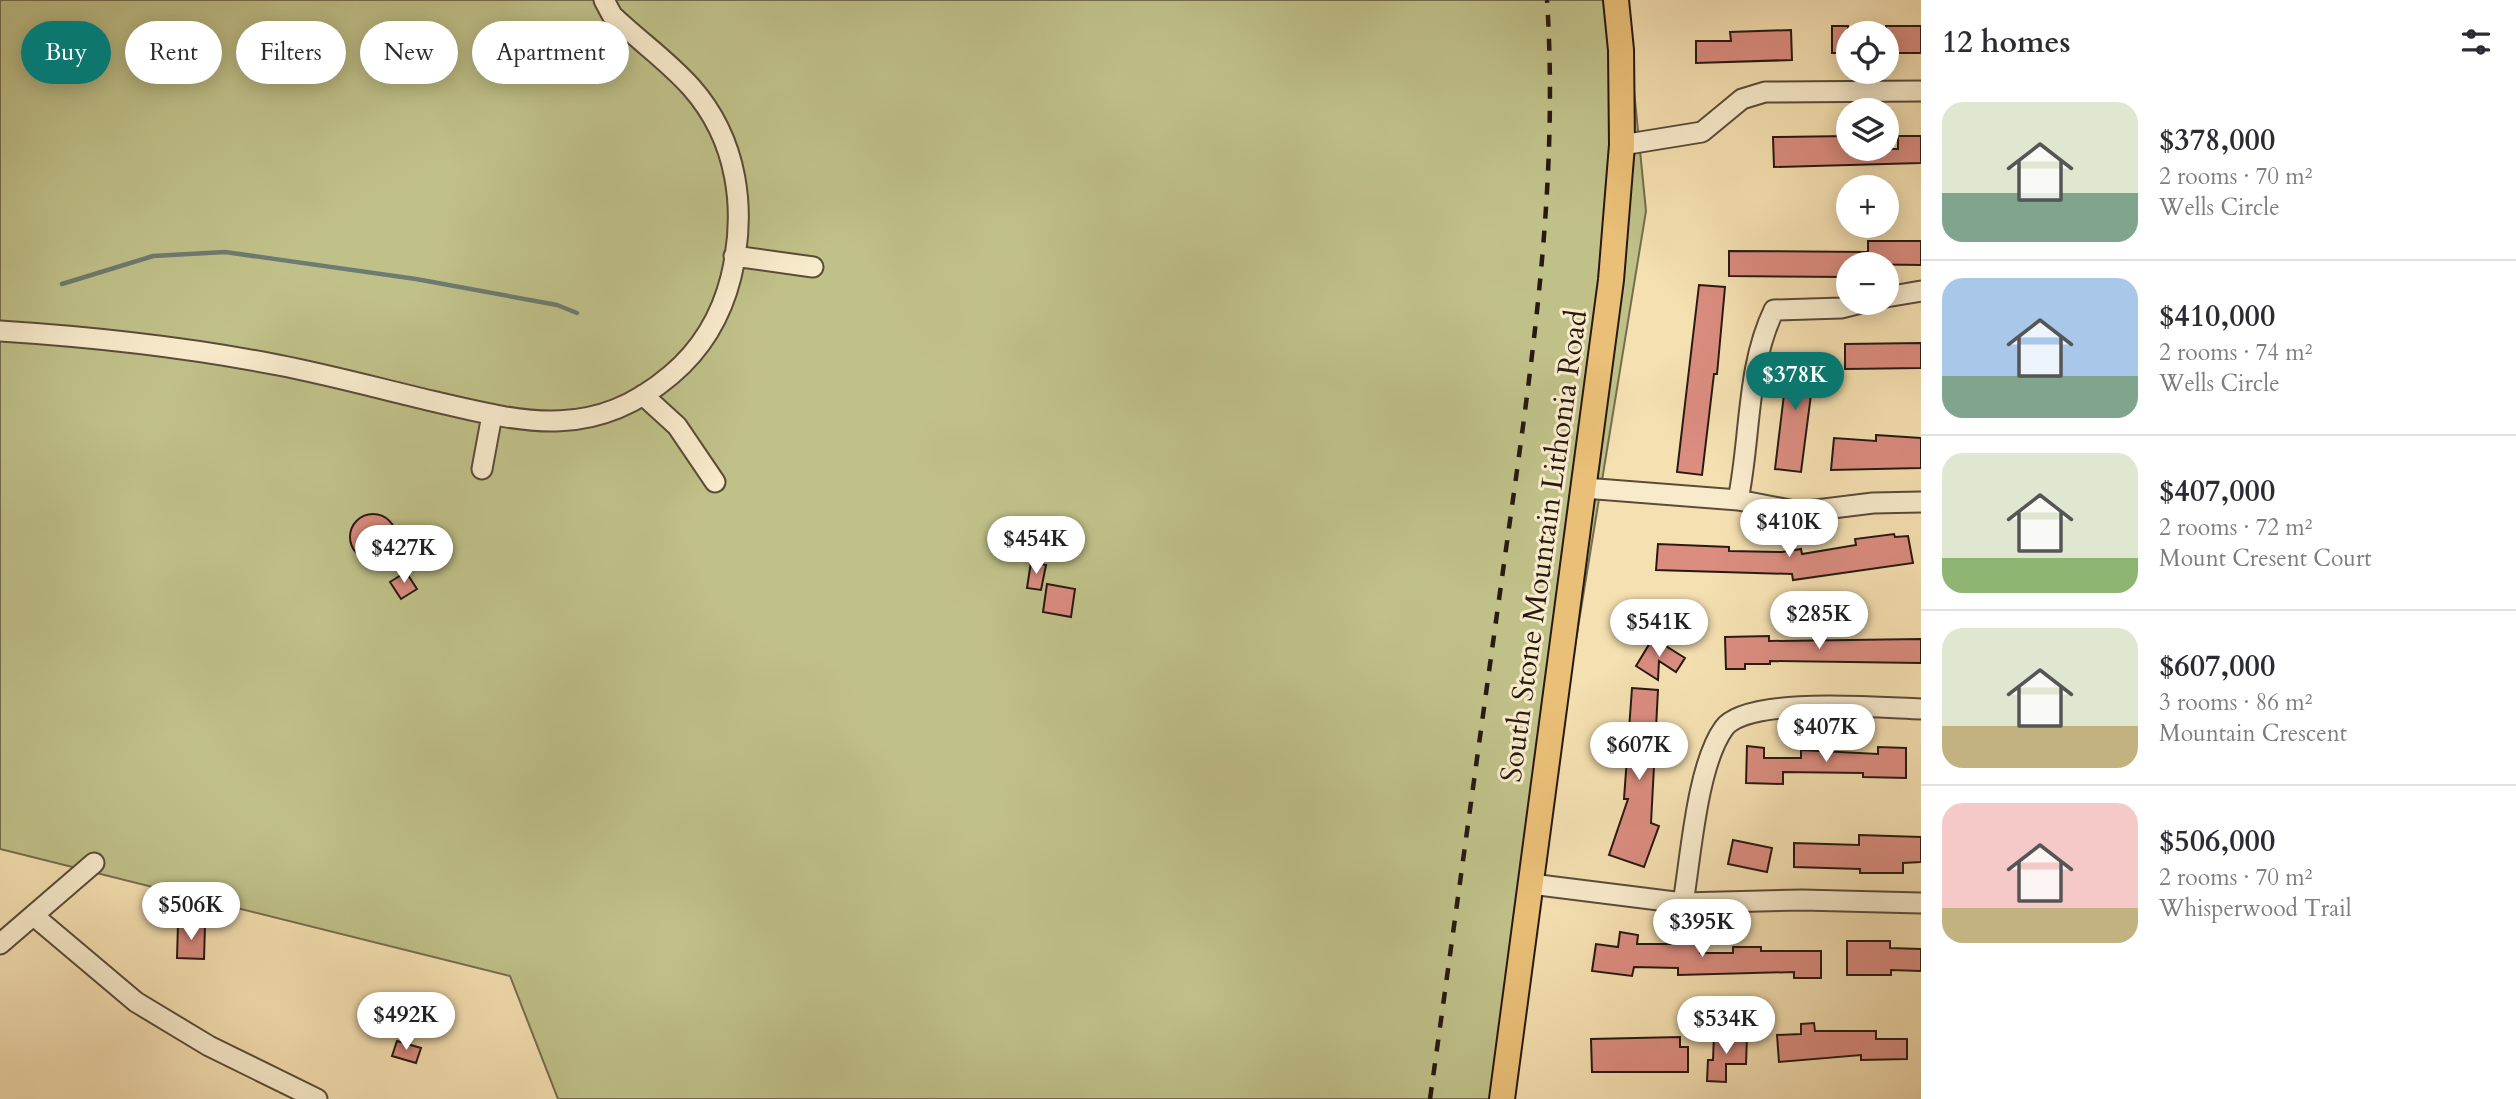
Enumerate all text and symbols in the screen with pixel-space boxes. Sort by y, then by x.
chip: Buy [21,21,111,84]
chip: Rent [125,21,222,84]
chip: Filters [236,21,346,84]
chip: New [360,21,458,84]
chip: Apartment [472,21,629,84]
map controls [1836,21,1899,315]
button: locate [1836,21,1899,84]
text: 12 homes [1942,22,2071,63]
icon: filters [2457,23,2495,61]
button: layers [1836,98,1899,161]
text: $378,000 [2159,120,2275,161]
icon: home [1998,130,2082,214]
text: 2 rooms · 70 m² [2159,161,2312,192]
button: + [1836,175,1899,238]
text: Wells Circle [2159,192,2280,223]
button: − [1836,252,1899,315]
text: $410,000 [2159,296,2275,337]
icon: home [1998,306,2082,390]
street label: South Stone Mountain Lithonia Road [1491,307,1597,785]
text: 2 rooms · 74 m² [2159,337,2312,368]
pin: $378K [1746,352,1844,412]
text: $378K [1762,359,1828,390]
text: Wells Circle [2159,368,2280,399]
text: $407,000 [2159,471,2275,512]
icon: home [1998,481,2082,565]
pin: $410K [1740,500,1838,559]
text: $410K [1756,506,1822,537]
text: 2 rooms · 72 m² [2159,512,2312,543]
pin: $454K [987,516,1085,576]
text: $454K [1003,523,1069,554]
pin: $427K [355,526,453,585]
text: $427K [371,532,437,563]
text: Mount Cresent Court [2159,543,2372,574]
pin: $285K [1770,592,1868,651]
text: $285K [1786,598,1852,629]
pin: $541K [1610,600,1708,659]
text: $541K [1626,606,1692,637]
text: $607,000 [2159,646,2275,687]
icon: home [1998,656,2082,740]
text: 3 rooms · 86 m² [2159,687,2312,718]
pin: $407K [1777,704,1875,764]
text: $407K [1793,711,1859,742]
text: Mountain Crescent [2159,718,2347,749]
pin: $607K [1590,722,1688,782]
text: $607K [1606,729,1672,760]
text: $506,000 [2159,821,2275,862]
icon: home [1998,831,2082,915]
text: 2 rooms · 70 m² [2159,862,2312,893]
pin: $506K [142,883,240,942]
text: $506K [158,889,224,920]
text: Whisperwood Trail [2159,893,2352,924]
pin: $395K [1653,900,1751,959]
text: $395K [1669,906,1735,937]
pin: $492K [357,992,455,1052]
pin: $534K [1677,996,1775,1056]
text: $492K [373,999,439,1030]
text: $534K [1693,1003,1759,1034]

